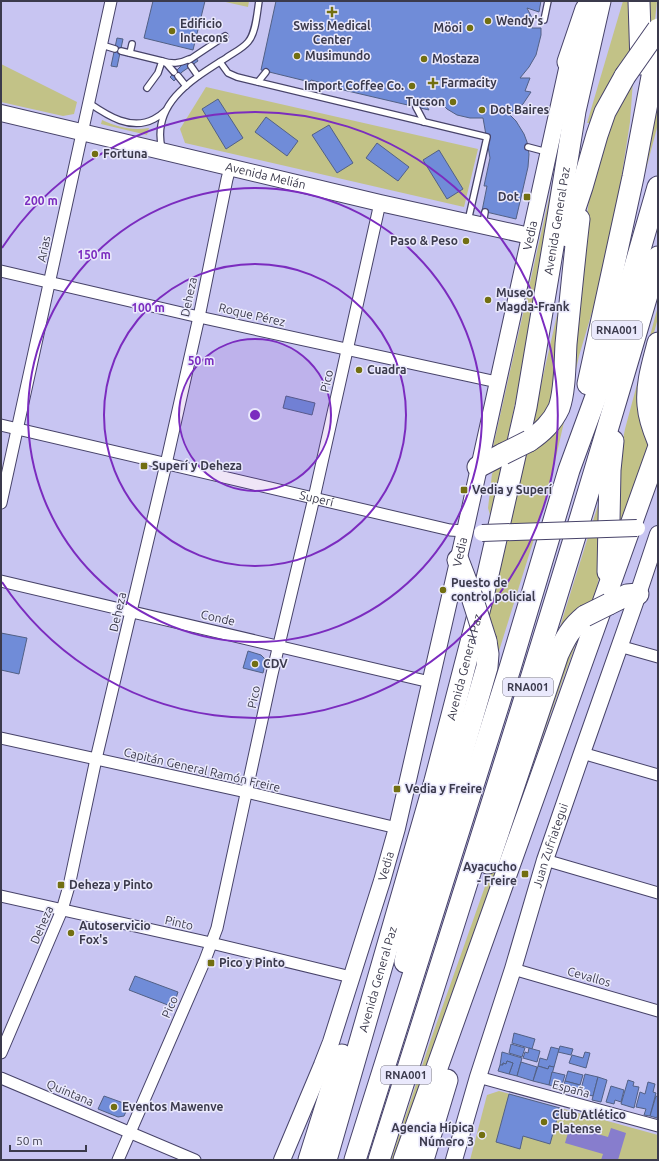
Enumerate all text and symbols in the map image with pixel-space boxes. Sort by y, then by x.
marker: Swiss Medical Center [326,6,338,18]
place label: Wendy's [496,14,543,27]
marker: Wendy's [483,16,493,26]
place label: Edificio Intecons [180,17,228,44]
place label: Swiss Medical Center [293,19,371,46]
place label: Möoi [434,21,462,34]
marker: Möoi [465,23,475,33]
marker: Edificio Intecons [167,26,177,36]
place label: Musimundo [305,49,371,62]
marker: Musimundo [292,51,302,61]
place label: Mostaza [432,52,479,65]
marker: Mostaza [419,54,429,64]
place label: Farmacity [441,76,497,89]
marker: Farmacity [428,78,438,88]
place label: Import Coffee Co. [304,79,404,92]
marker: Import Coffee Co. [407,81,417,91]
place label: Tucson [406,95,445,108]
marker: Tucson [448,97,458,107]
place label: Dot Baires [490,103,550,116]
marker: Dot Baires [477,105,487,115]
place label: Fortuna [103,147,148,160]
marker: Fortuna [90,149,100,159]
street label: Avenida Melián [224,160,307,191]
street label: Avenida General Paz [541,165,572,276]
place label: Dot [498,190,519,203]
marker: Dot [522,192,532,202]
text: 200 m [24,194,58,207]
street label: Vedia [520,219,539,251]
place label: Paso & Peso [390,234,458,247]
street label: Arias [34,235,53,263]
marker: Paso & Peso [461,236,471,246]
text: 150 m [77,248,111,261]
street label: Deheza [178,276,199,318]
place label: Museo Magda-Frank [496,286,570,313]
marker: Museo Magda-Frank [483,295,493,305]
text: 100 m [131,301,165,314]
street label: Roque Pérez [218,301,287,329]
road number: RNA001 [592,321,642,339]
text: 50 m [188,354,214,367]
place label: Cuadra [367,363,407,376]
marker: Cuadra [354,365,364,375]
street label: Pico [318,368,335,393]
centre of rings [248,408,262,422]
place label: Superí y Deheza [152,459,242,472]
marker: Superí y Deheza [139,461,149,471]
place label: Vedia y Superí [472,483,553,496]
marker: Vedia y Superí [459,485,469,495]
street label: Superí [298,488,336,509]
street label: Vedia [450,536,469,568]
place label: Puesto de control policial [451,576,536,603]
marker: Puesto de control policial [438,585,448,595]
street label: Deheza [107,591,128,633]
street label: Conde [200,607,237,628]
street label: Avenida General Paz [444,612,484,722]
place label: CDV [263,657,288,670]
marker: CDV [250,659,260,669]
road number: RNA001 [503,678,553,696]
street label: Pico [245,684,262,709]
street label: Capitán General Ramón Freire [122,745,282,794]
place label: Vedia y Freire [405,782,482,795]
marker: Vedia y Freire [392,784,402,794]
street label: Juan Zufriategui [530,801,570,889]
street label: Vedia [375,850,396,882]
place label: Ayacucho - Freire [463,860,517,887]
marker: Ayacucho - Freire [520,869,530,879]
place label: Deheza y Pinto [69,878,153,891]
marker: Deheza y Pinto [56,880,66,890]
street label: Deheza [28,904,55,946]
street label: Pinto [164,913,195,932]
place label: Autoservicio Fox's [79,919,151,946]
street label: Avenida General Paz [356,924,399,1034]
marker: Autoservicio Fox's [66,928,76,938]
place label: Pico y Pinto [219,956,285,969]
marker: Pico y Pinto [206,958,216,968]
street label: Cevallos [566,964,612,989]
street label: Pico [159,994,180,1020]
road number: RNA001 [381,1066,431,1084]
street label: Quintana [45,1077,96,1108]
street label: España [551,1077,591,1100]
place label: Eventos Mawenve [122,1100,223,1113]
marker: Eventos Mawenve [109,1102,119,1112]
place label: Club Atlético Platense [552,1108,626,1135]
marker: Club Atlético Platense [539,1117,549,1127]
place label: Agencia Hípica Número 3 [391,1121,474,1148]
scale bar [10,1127,86,1153]
marker: Agencia Hípica Número 3 [477,1130,487,1140]
text: 50 m [16,1134,43,1147]

